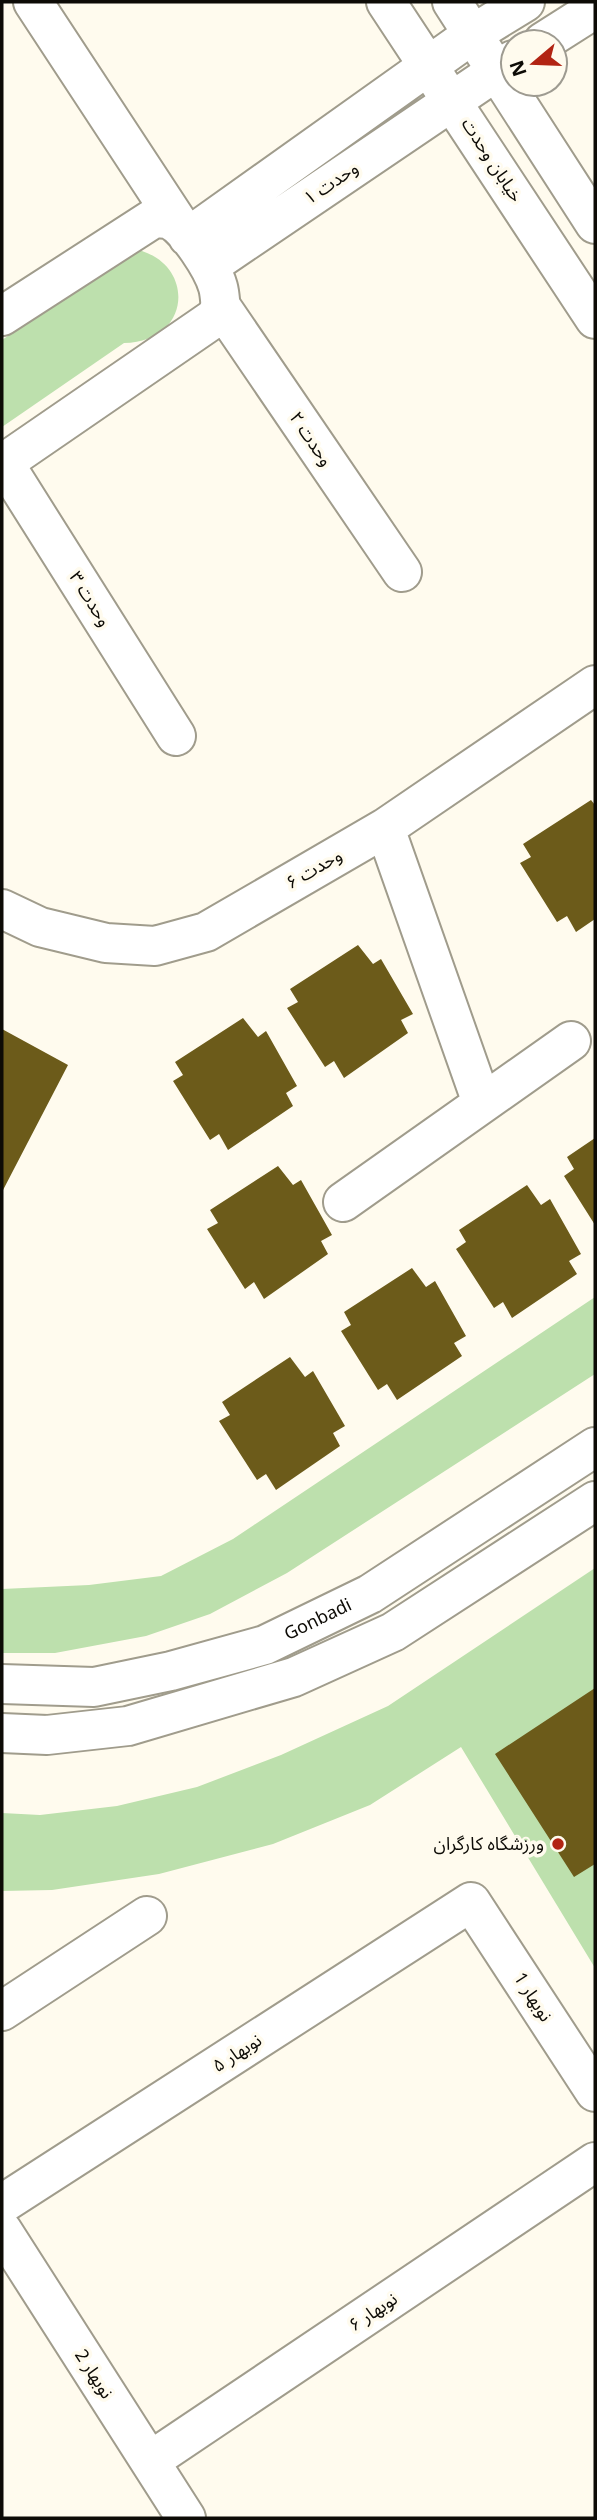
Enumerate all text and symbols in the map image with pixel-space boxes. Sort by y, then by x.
north arrow [499,28,569,98]
text: N [497,54,540,82]
street label: خیابان وحدت [450,110,534,210]
street label: وحدت ۱ [295,150,367,216]
street label: وحدت ۲ [278,403,344,475]
street label: وحدت ۳ [58,563,122,635]
street label: وحدت ۶ [278,837,350,901]
street label: Gonbadi [277,1586,359,1652]
place label: ورزشگاه کارگران [434,1825,544,1863]
marker: ورزشگاه کارگران [550,1836,566,1852]
street label: نوبهار 1 [502,1964,564,2030]
street label: نوبهار ۵ [204,2022,270,2084]
street label: نوبهار ۶ [340,2281,406,2343]
street label: نوبهار 2 [63,2341,125,2407]

